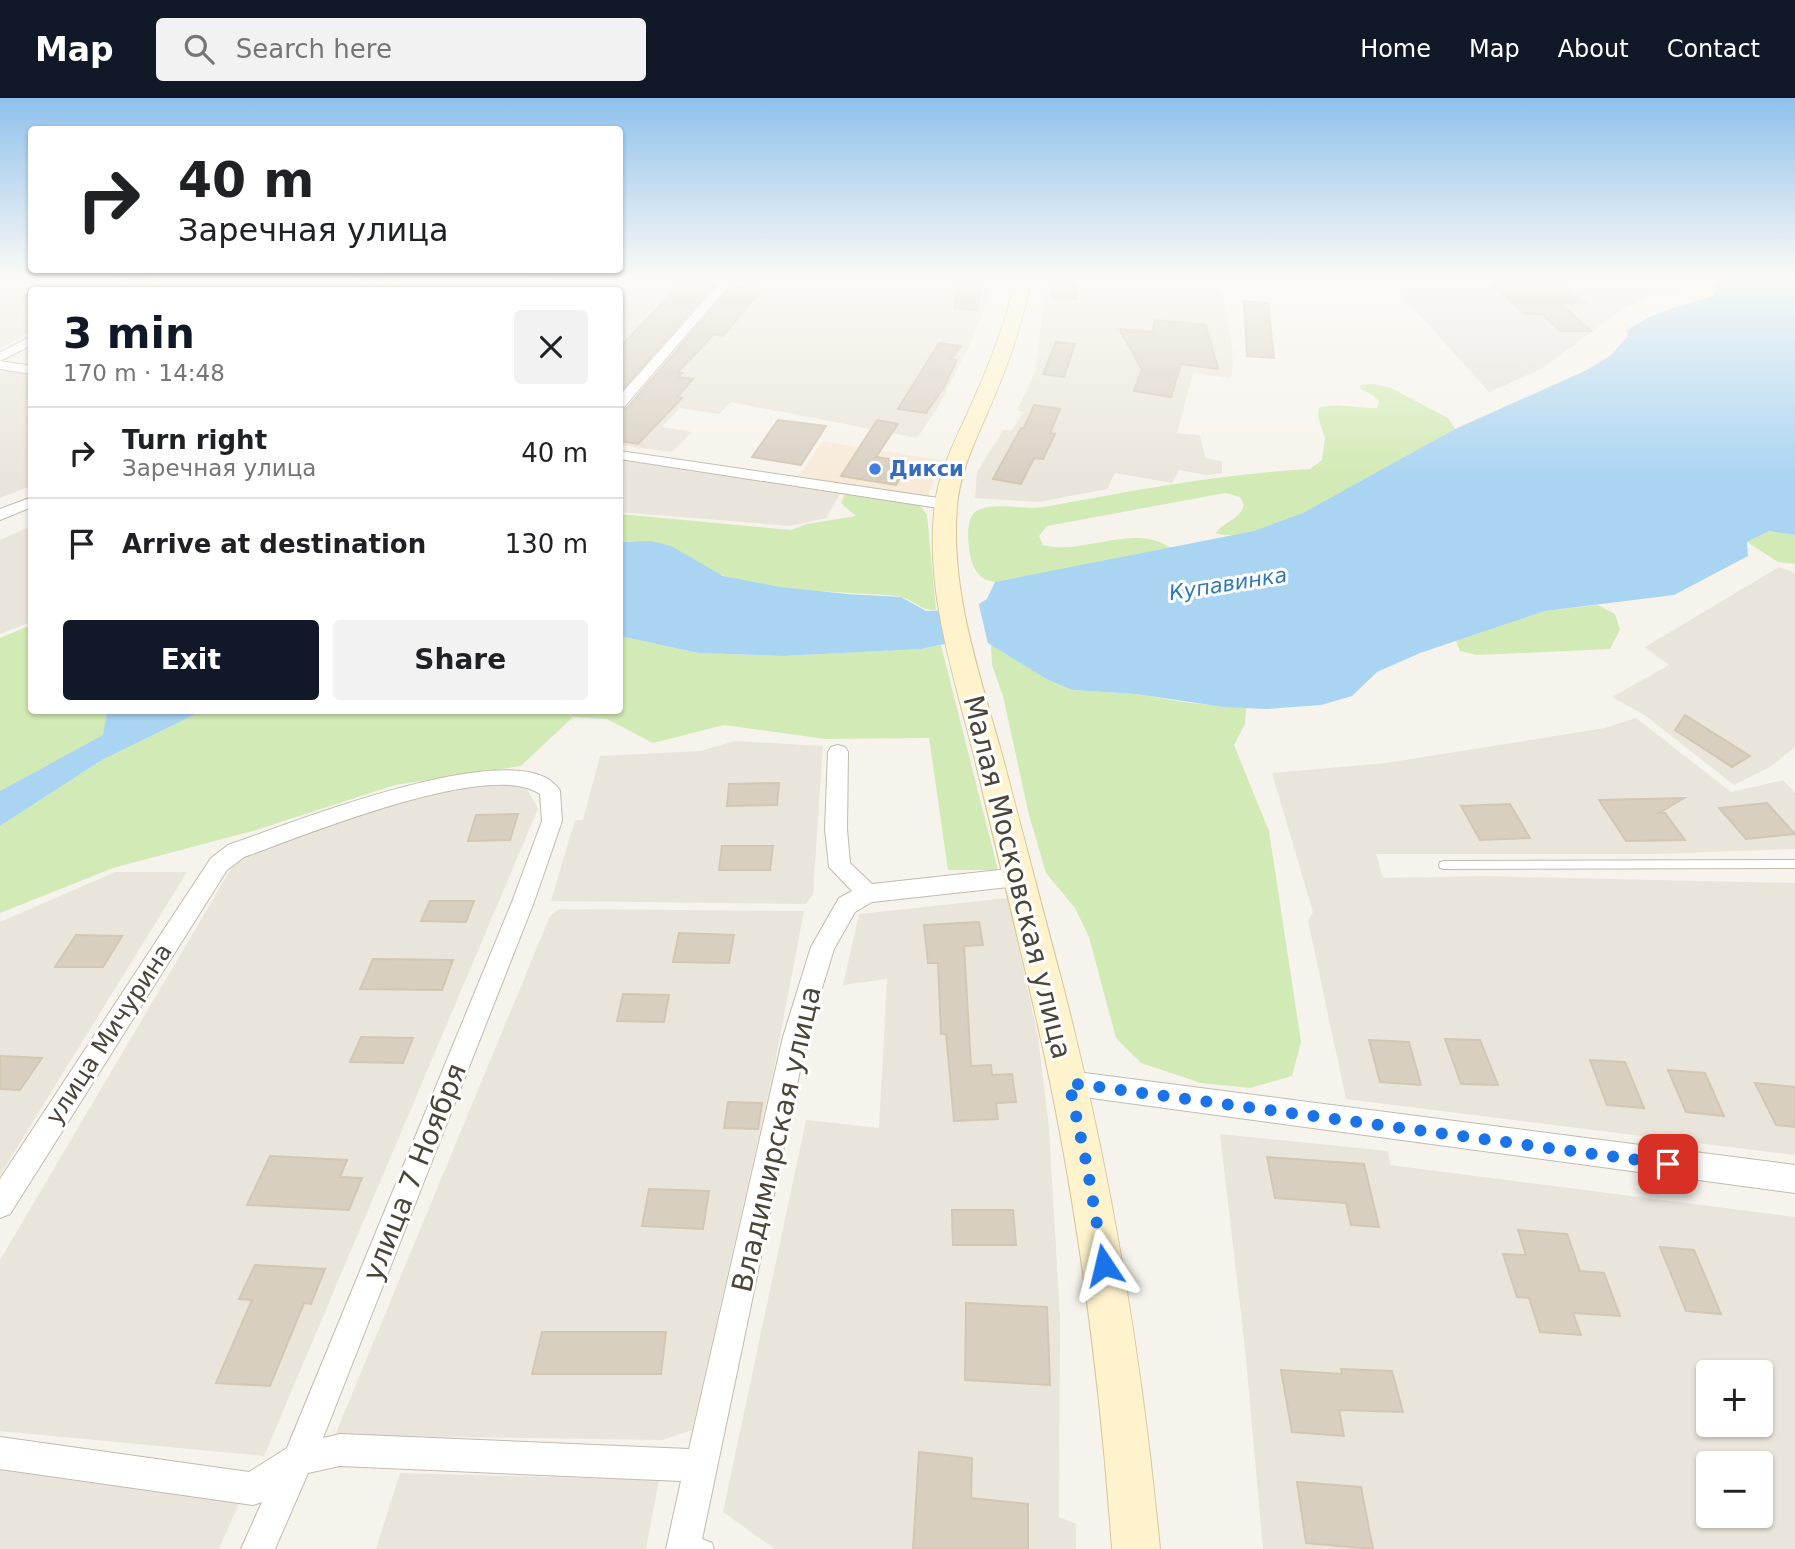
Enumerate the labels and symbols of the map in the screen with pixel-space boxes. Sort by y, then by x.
place label: Дикси [889,457,964,481]
marker: Дикси [867,461,883,477]
water label: Купавинка [1167,563,1289,605]
street label: Малая Московская улица [956,692,1079,1062]
street label: улица Мичурина [40,938,178,1130]
street label: Владимирская улица [725,983,828,1295]
street label: улица 7 Ноября [356,1059,473,1286]
pin [1638,1134,1698,1194]
position arrow [1067,1228,1141,1302]

